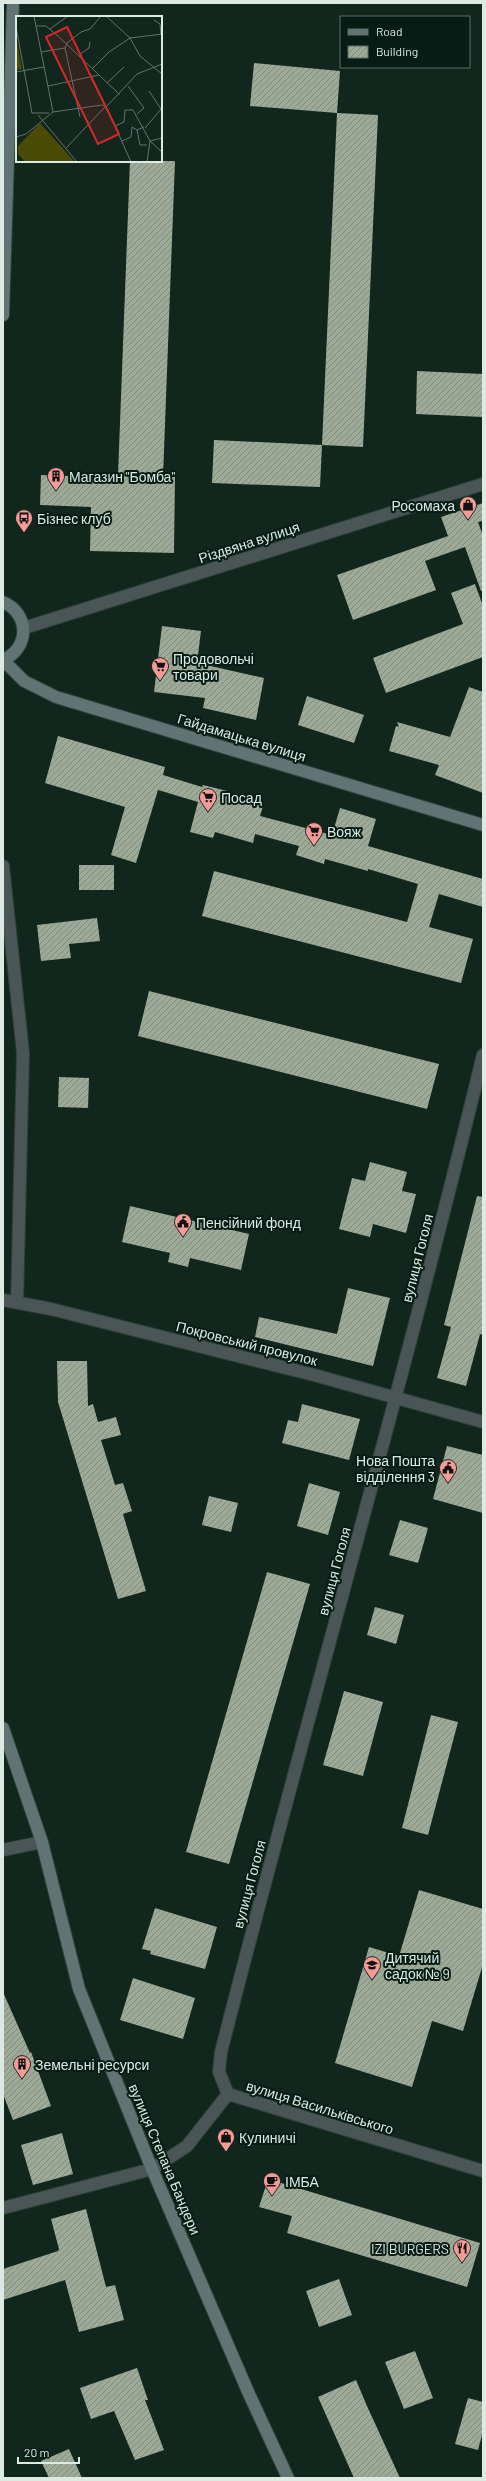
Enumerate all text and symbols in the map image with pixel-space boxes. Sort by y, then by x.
inset map [16,16,162,162]
legend [340,16,470,68]
text: Road [376,24,403,38]
text: Building [376,44,418,58]
building icon: Магазин "Бомба" [46,466,66,491]
place label: Магазин "Бомба" [69,468,175,485]
shop icon: Росомаха [458,495,478,520]
place label: Росомаха [392,497,455,514]
bus stop icon: Бізнес клуб [14,508,34,533]
place label: Бізнес клуб [37,510,111,527]
street label: Різдвяна вулиця [196,518,302,566]
place label: Продовольчі товари [173,650,254,683]
supermarket icon: Продовольчі товари [150,656,170,681]
street label: Гайдамацька вулиця [176,709,308,765]
supermarket icon: Посад [198,787,218,812]
place label: Посад [221,789,262,806]
supermarket icon: Вояж [304,821,324,846]
place label: Вояж [327,823,362,840]
public building icon: Пенсійний фонд [173,1212,193,1237]
street label: вулиця Гоголя [398,1212,436,1304]
place label: Пенсійний фонд [196,1214,301,1231]
street label: Покровський провулок [175,1317,320,1369]
place label: Нова Пошта відділення 3 [356,1452,435,1485]
public building icon: Нова Пошта відділення 3 [438,1458,458,1483]
street label: вулиця Гоголя [314,1525,354,1617]
street label: вулиця Гоголя [229,1838,269,1930]
place label: Дитячий садок № 9 [385,1949,450,1982]
school or university icon: Дитячий садок № 9 [362,1955,382,1980]
building icon: Земельні ресурси [12,2054,32,2079]
place label: Земельні ресурси [35,2056,149,2073]
street label: вулиця Васильківського [244,2076,396,2138]
street label: вулиця Степана Бандери [125,2081,205,2237]
shop icon: Кулиничі [216,2127,236,2152]
place label: Кулиничі [239,2129,296,2146]
cafe icon: ІМБА [262,2171,282,2196]
place label: ІМБА [285,2173,319,2190]
restaurant icon: IZI BURGERS [452,2238,472,2263]
place label: IZI BURGERS [371,2240,449,2257]
scale bar [18,2439,79,2465]
text: 20 m [24,2445,50,2459]

